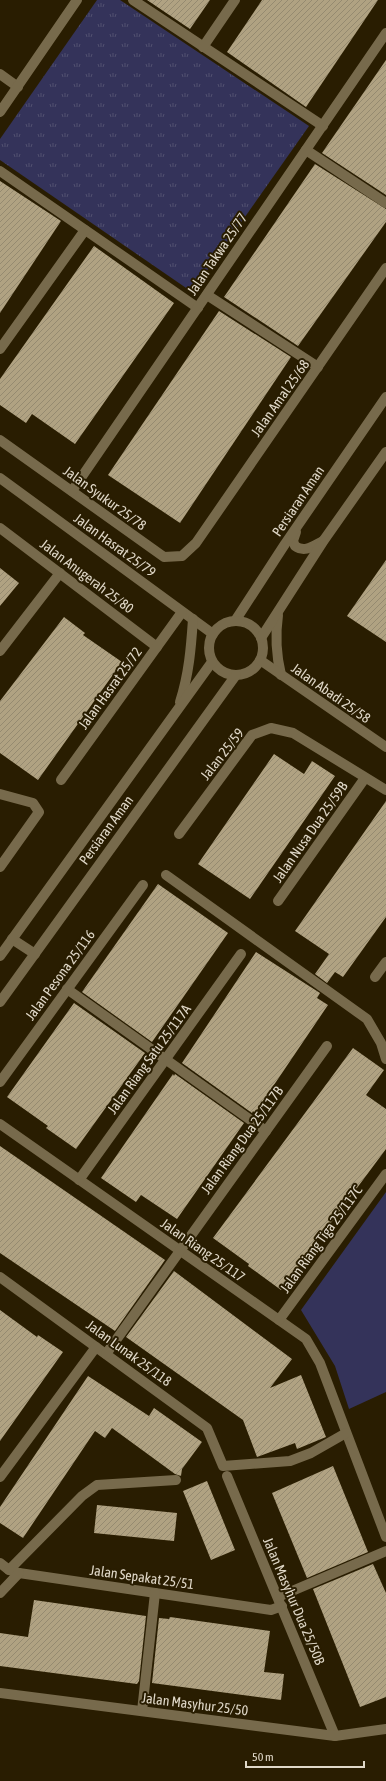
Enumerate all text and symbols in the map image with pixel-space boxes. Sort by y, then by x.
street label: Jalan Takwa 25/77 [184,210,250,298]
street label: Jalan Amal 25/68 [248,356,313,439]
street label: Jalan Syukur 25/78 [61,463,150,534]
street label: Persiaran Aman [269,463,327,539]
street label: Jalan Hasrat 25/79 [71,510,159,580]
street label: Jalan Anugerah 25/80 [37,536,137,617]
street label: Jalan Hasrat 25/72 [75,644,145,732]
street label: Jalan Abadi 25/58 [288,660,374,726]
street label: Jalan 25/59 [197,725,247,783]
street label: Jalan Nusa Dua 25/59B [269,778,351,885]
street label: Persiaran Aman [76,792,136,868]
street label: Jalan Pesona 25/116 [22,927,98,1023]
street label: Jalan Riang Satu 25/117A [104,1001,194,1117]
street label: Jalan Riang Dua 25/117B [198,1083,286,1197]
street label: Jalan Riang Tiga 25/117C [277,1182,366,1296]
street label: Jalan Riang 25/117 [158,1215,248,1285]
street label: Jalan Lunak 25/118 [83,1317,175,1389]
street label: Jalan Masyhur Dua 25/50B [260,1535,328,1667]
street label: Jalan Sepakat 25/51 [89,1562,195,1592]
street label: Jalan Masyhur 25/50 [141,1690,250,1719]
scale bar [246,1743,364,1769]
text: 50 m [252,1750,274,1764]

